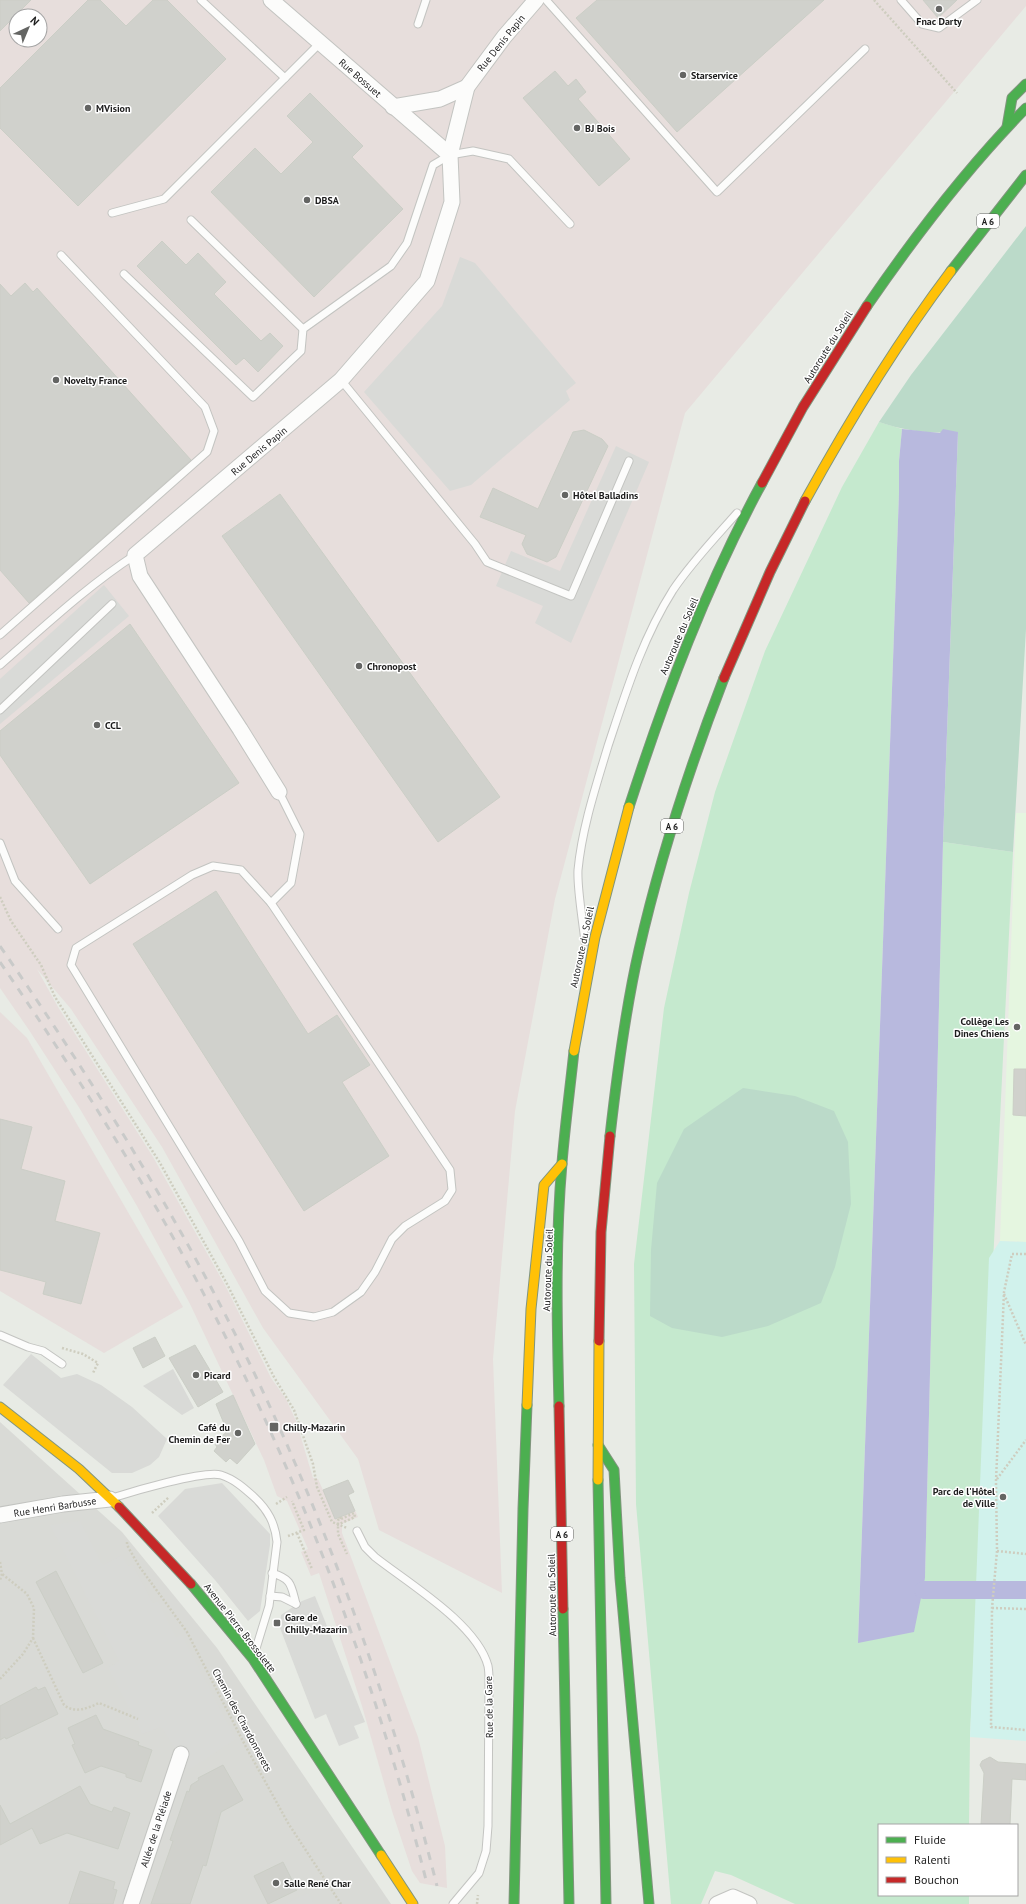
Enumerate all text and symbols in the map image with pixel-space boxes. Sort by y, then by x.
marker: Fnac Darty [934,4,944,14]
north arrow [8,8,48,48]
street label: Rue Denis Papin [474,12,528,74]
text: N [27,13,42,28]
place label: Fnac Darty [916,15,962,28]
street label: Rue Bossuet [336,56,385,101]
place label: Starservice [691,69,738,82]
marker: Starservice [678,70,688,80]
place label: MVision [96,102,130,115]
marker: MVision [83,103,93,113]
place label: BJ Bois [585,122,615,135]
marker: BJ Bois [572,123,582,133]
place label: DBSA [315,194,340,207]
marker: DBSA [302,195,312,205]
road number: A 6 [977,214,999,228]
street label: Autoroute du Soleil [801,308,855,386]
place label: Novelty France [64,374,127,387]
marker: Novelty France [51,375,61,385]
street label: Rue Denis Papin [228,424,290,478]
place label: Hôtel Balladins [573,489,638,502]
marker: Hôtel Balladins [560,490,570,500]
street label: Autoroute du Soleil [657,595,701,677]
place label: Chronopost [367,660,417,673]
marker: Chronopost [354,661,364,671]
place label: CCL [105,719,122,732]
marker: CCL [92,720,102,730]
road number: A 6 [661,819,683,833]
street label: Autoroute du Soleil [567,905,597,989]
place label: Collège Les Dines Chiens [954,1015,1009,1040]
marker: Collège Les Dines Chiens [1012,1022,1022,1032]
street label: Autoroute du Soleil [540,1228,556,1312]
place label: Picard [204,1369,231,1382]
marker: Picard [191,1370,201,1380]
place label: Café du Chemin de Fer [168,1421,230,1446]
marker: Chilly-Mazarin [268,1421,280,1433]
place label: Chilly-Mazarin [283,1421,345,1434]
marker: Café du Chemin de Fer [233,1428,243,1438]
place label: Parc de l'Hôtel de Ville [933,1485,995,1510]
marker: Parc de l'Hôtel de Ville [998,1492,1008,1502]
street label: Rue Henri Barbusse [13,1494,97,1520]
road number: A 6 [551,1527,573,1541]
street label: Autoroute du Soleil [545,1553,559,1636]
street label: Avenue Pierre Brossolette [201,1581,279,1675]
place label: Gare de Chilly-Mazarin [285,1611,347,1636]
marker: Gare de Chilly-Mazarin [272,1618,282,1628]
street label: Chemin des Chardonnerets [209,1666,275,1774]
street label: Rue de la Gare [482,1676,496,1738]
street label: Allée de la Pléiade [137,1789,175,1869]
legend [878,1824,1018,1896]
text: Fluide [914,1832,946,1847]
text: Ralenti [914,1852,950,1867]
text: Bouchon [914,1872,959,1887]
place label: Salle René Char [284,1877,351,1890]
marker: Salle René Char [271,1878,281,1888]

